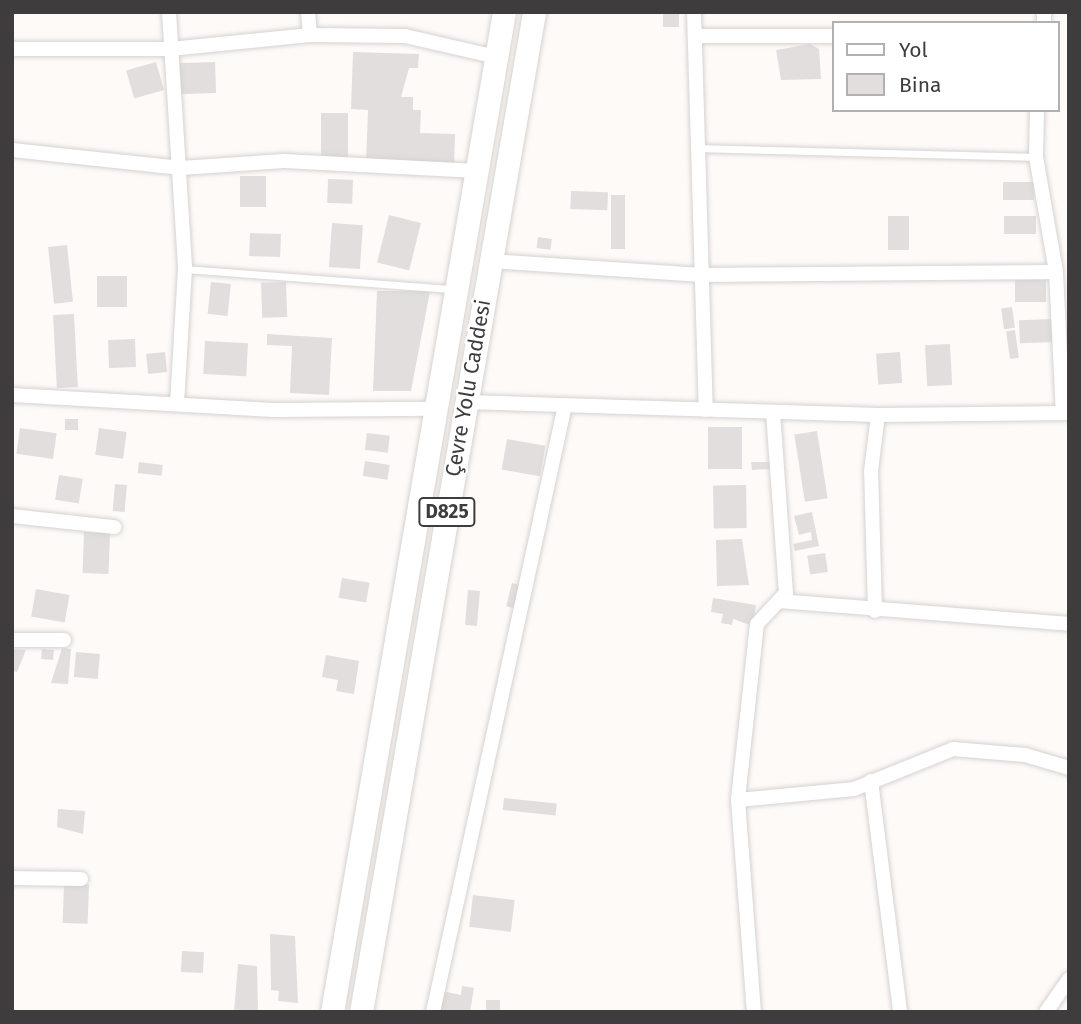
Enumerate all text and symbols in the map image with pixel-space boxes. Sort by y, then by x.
legend [832,21,1060,112]
text: Yol [899,37,928,63]
text: Bina [899,72,941,98]
street label: Çevre Yolu Caddesi [440,298,496,478]
road number: D825 [417,496,477,527]

